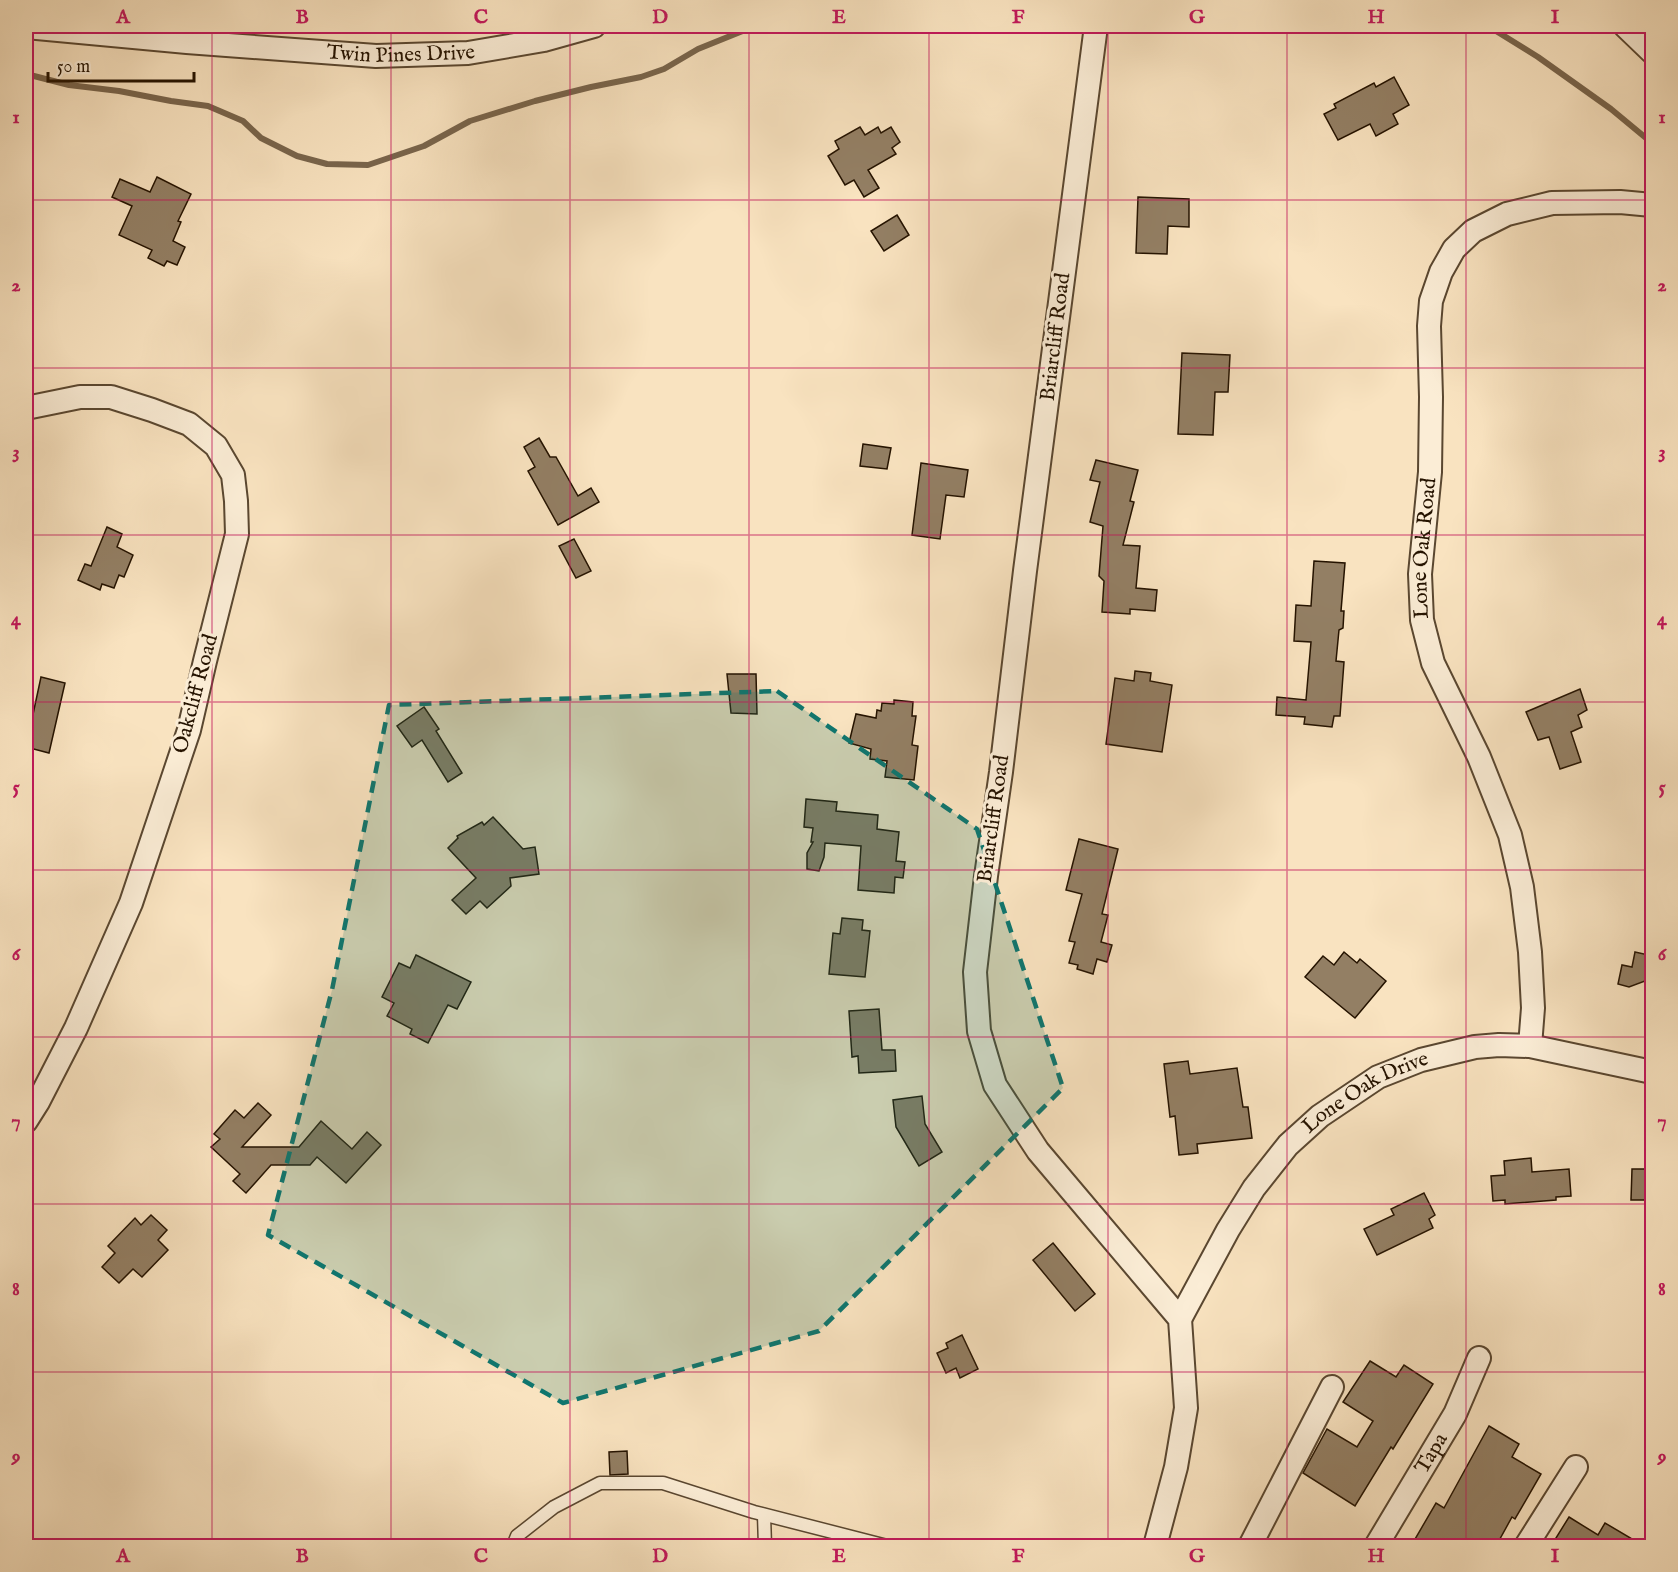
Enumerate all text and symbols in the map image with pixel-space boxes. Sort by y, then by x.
text: A [115,5,131,30]
text: B [295,5,309,30]
text: C [474,5,488,30]
text: D [652,5,668,30]
text: E [832,5,846,30]
text: F [1012,5,1025,30]
text: G [1189,5,1206,30]
text: H [1367,5,1385,30]
text: I [1551,5,1560,30]
street label: Twin Pines Drive [326,38,477,70]
scale bar [48,45,194,83]
text: 50 m [57,56,90,79]
text: 1 [12,105,20,130]
text: 1 [1658,105,1666,130]
street label: Briarcliff Road [1035,271,1077,403]
text: 2 [11,273,21,298]
text: 2 [1657,273,1667,298]
text: 3 [12,440,20,465]
text: 3 [1658,440,1666,465]
street label: Lone Oak Road [1406,476,1443,619]
text: 4 [11,607,22,632]
text: 4 [1657,607,1668,632]
street label: Oakcliff Road [167,631,225,757]
street label: Briarcliff Road [972,752,1016,885]
text: 5 [12,775,20,800]
text: 5 [1658,775,1666,800]
text: 6 [12,942,22,967]
text: 6 [1658,942,1668,967]
street label: Lone Oak Drive [1296,1045,1431,1139]
text: 7 [11,1109,21,1134]
text: 7 [1657,1109,1667,1134]
text: 8 [12,1277,20,1302]
text: 8 [1658,1277,1666,1302]
street label: Tapa [1409,1427,1455,1479]
text: 9 [11,1444,21,1469]
text: 9 [1657,1444,1667,1469]
text: A [115,1544,131,1569]
text: B [295,1544,309,1569]
text: C [474,1544,488,1569]
text: D [652,1544,668,1569]
text: E [832,1544,846,1569]
text: F [1012,1544,1025,1569]
text: G [1189,1544,1206,1569]
text: H [1367,1544,1385,1569]
text: I [1551,1544,1560,1569]

